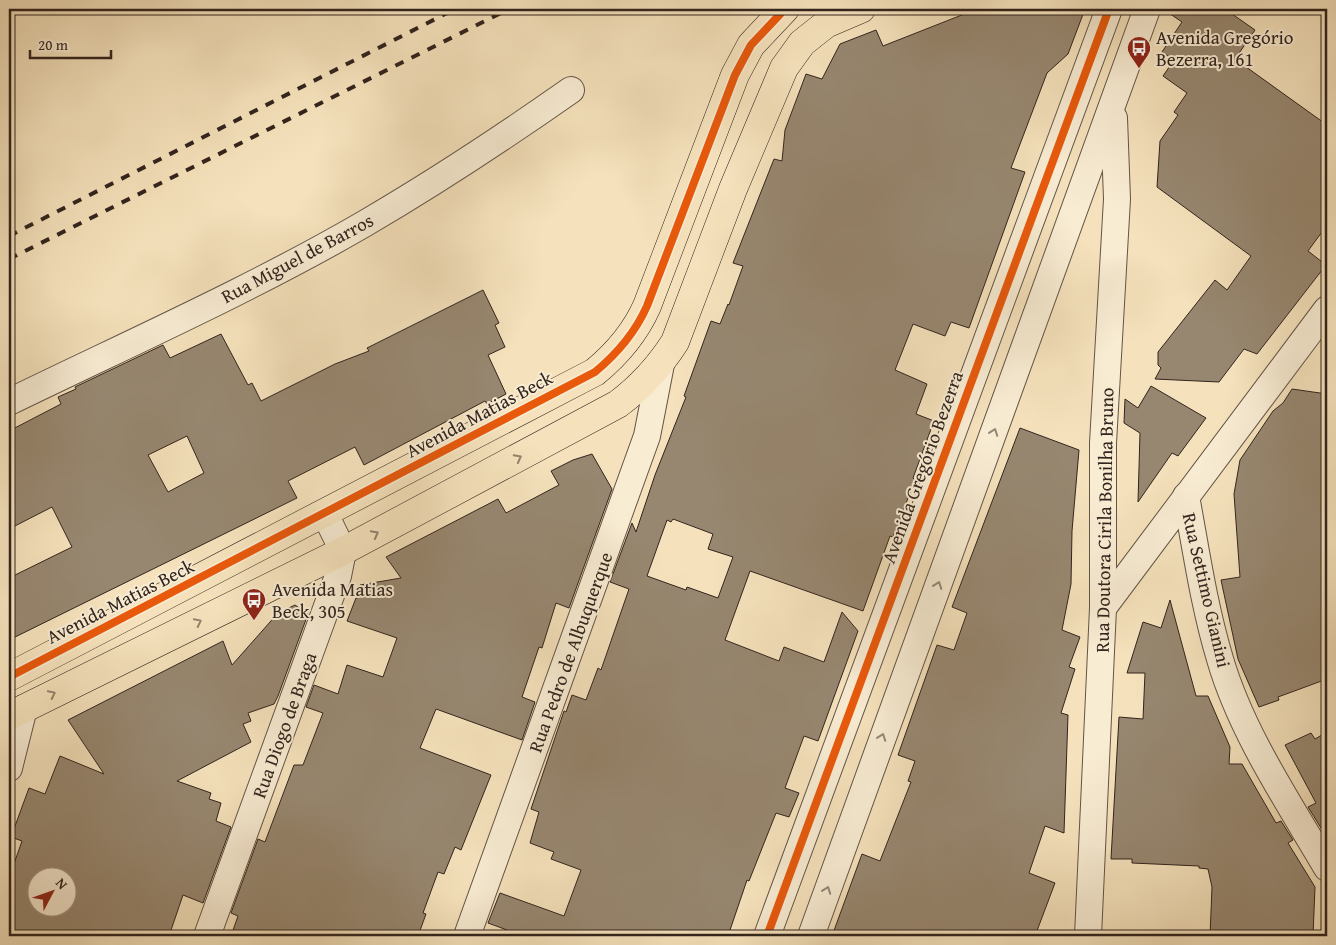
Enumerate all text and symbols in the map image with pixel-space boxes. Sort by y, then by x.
place label: Avenida Gregório Bezerra, 161 [1156,23,1294,73]
scale bar [30,28,111,60]
text: 20 m [38,34,69,55]
bus stop icon: Avenida Gregório Bezerra, 161 [1126,35,1152,69]
street label: Rua Miguel de Barros [216,206,378,310]
street label: Avenida Matias Beck [401,363,558,465]
street label: Avenida Gregório Bezerra [874,367,970,567]
street label: Rua Doutora Cirila Bonilha Bruno [1088,387,1120,653]
one-way arrow [988,428,998,437]
one-way arrow [513,454,522,464]
street label: Rua Settimo Gianini [1176,510,1238,670]
one-way arrow [370,530,379,540]
street label: Rua Pedro de Albuquerque [521,548,619,756]
street label: Avenida Matias Beck [41,551,199,650]
place label: Avenida Matias Beck, 305 [272,575,393,625]
one-way arrow [932,581,942,589]
bus stop icon: Avenida Matias Beck, 305 [241,587,267,621]
one-way arrow [193,618,202,628]
street label: Rua Diogo de Braga [245,648,323,802]
one-way arrow [47,690,56,700]
one-way arrow [876,734,886,742]
north arrow [28,868,78,918]
text: N [51,873,73,894]
one-way arrow [821,887,831,895]

